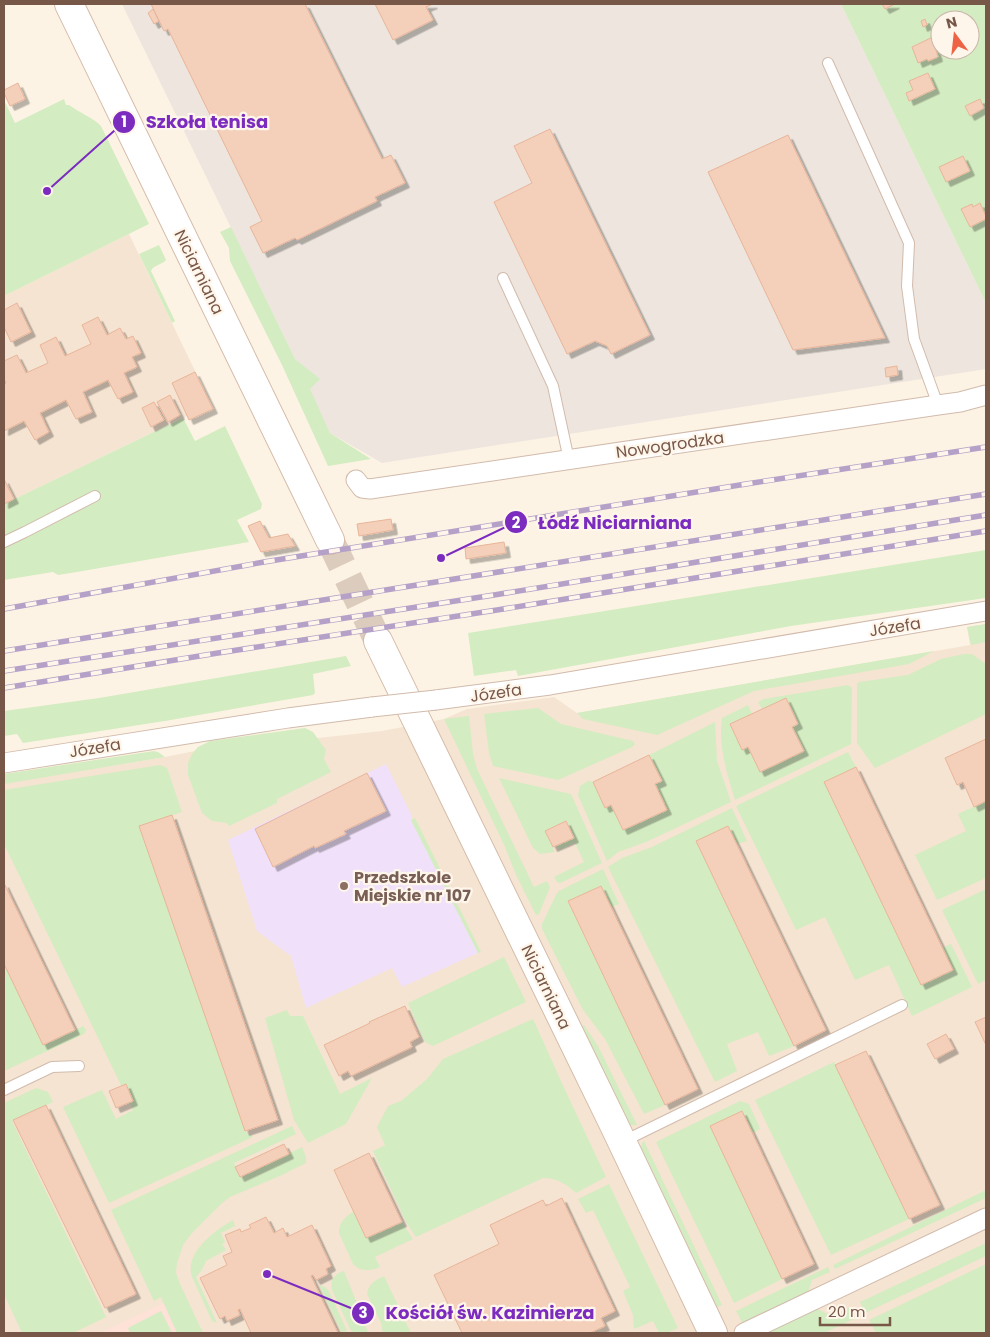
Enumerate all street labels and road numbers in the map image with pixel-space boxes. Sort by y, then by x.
street label: Niciarniana [169,226,229,318]
street label: Nowogrodzka [614,426,726,464]
street label: Józefa [868,612,922,642]
street label: Józefa [469,678,523,708]
street label: Józefa [68,733,122,763]
street label: Niciarniana [516,941,576,1033]

